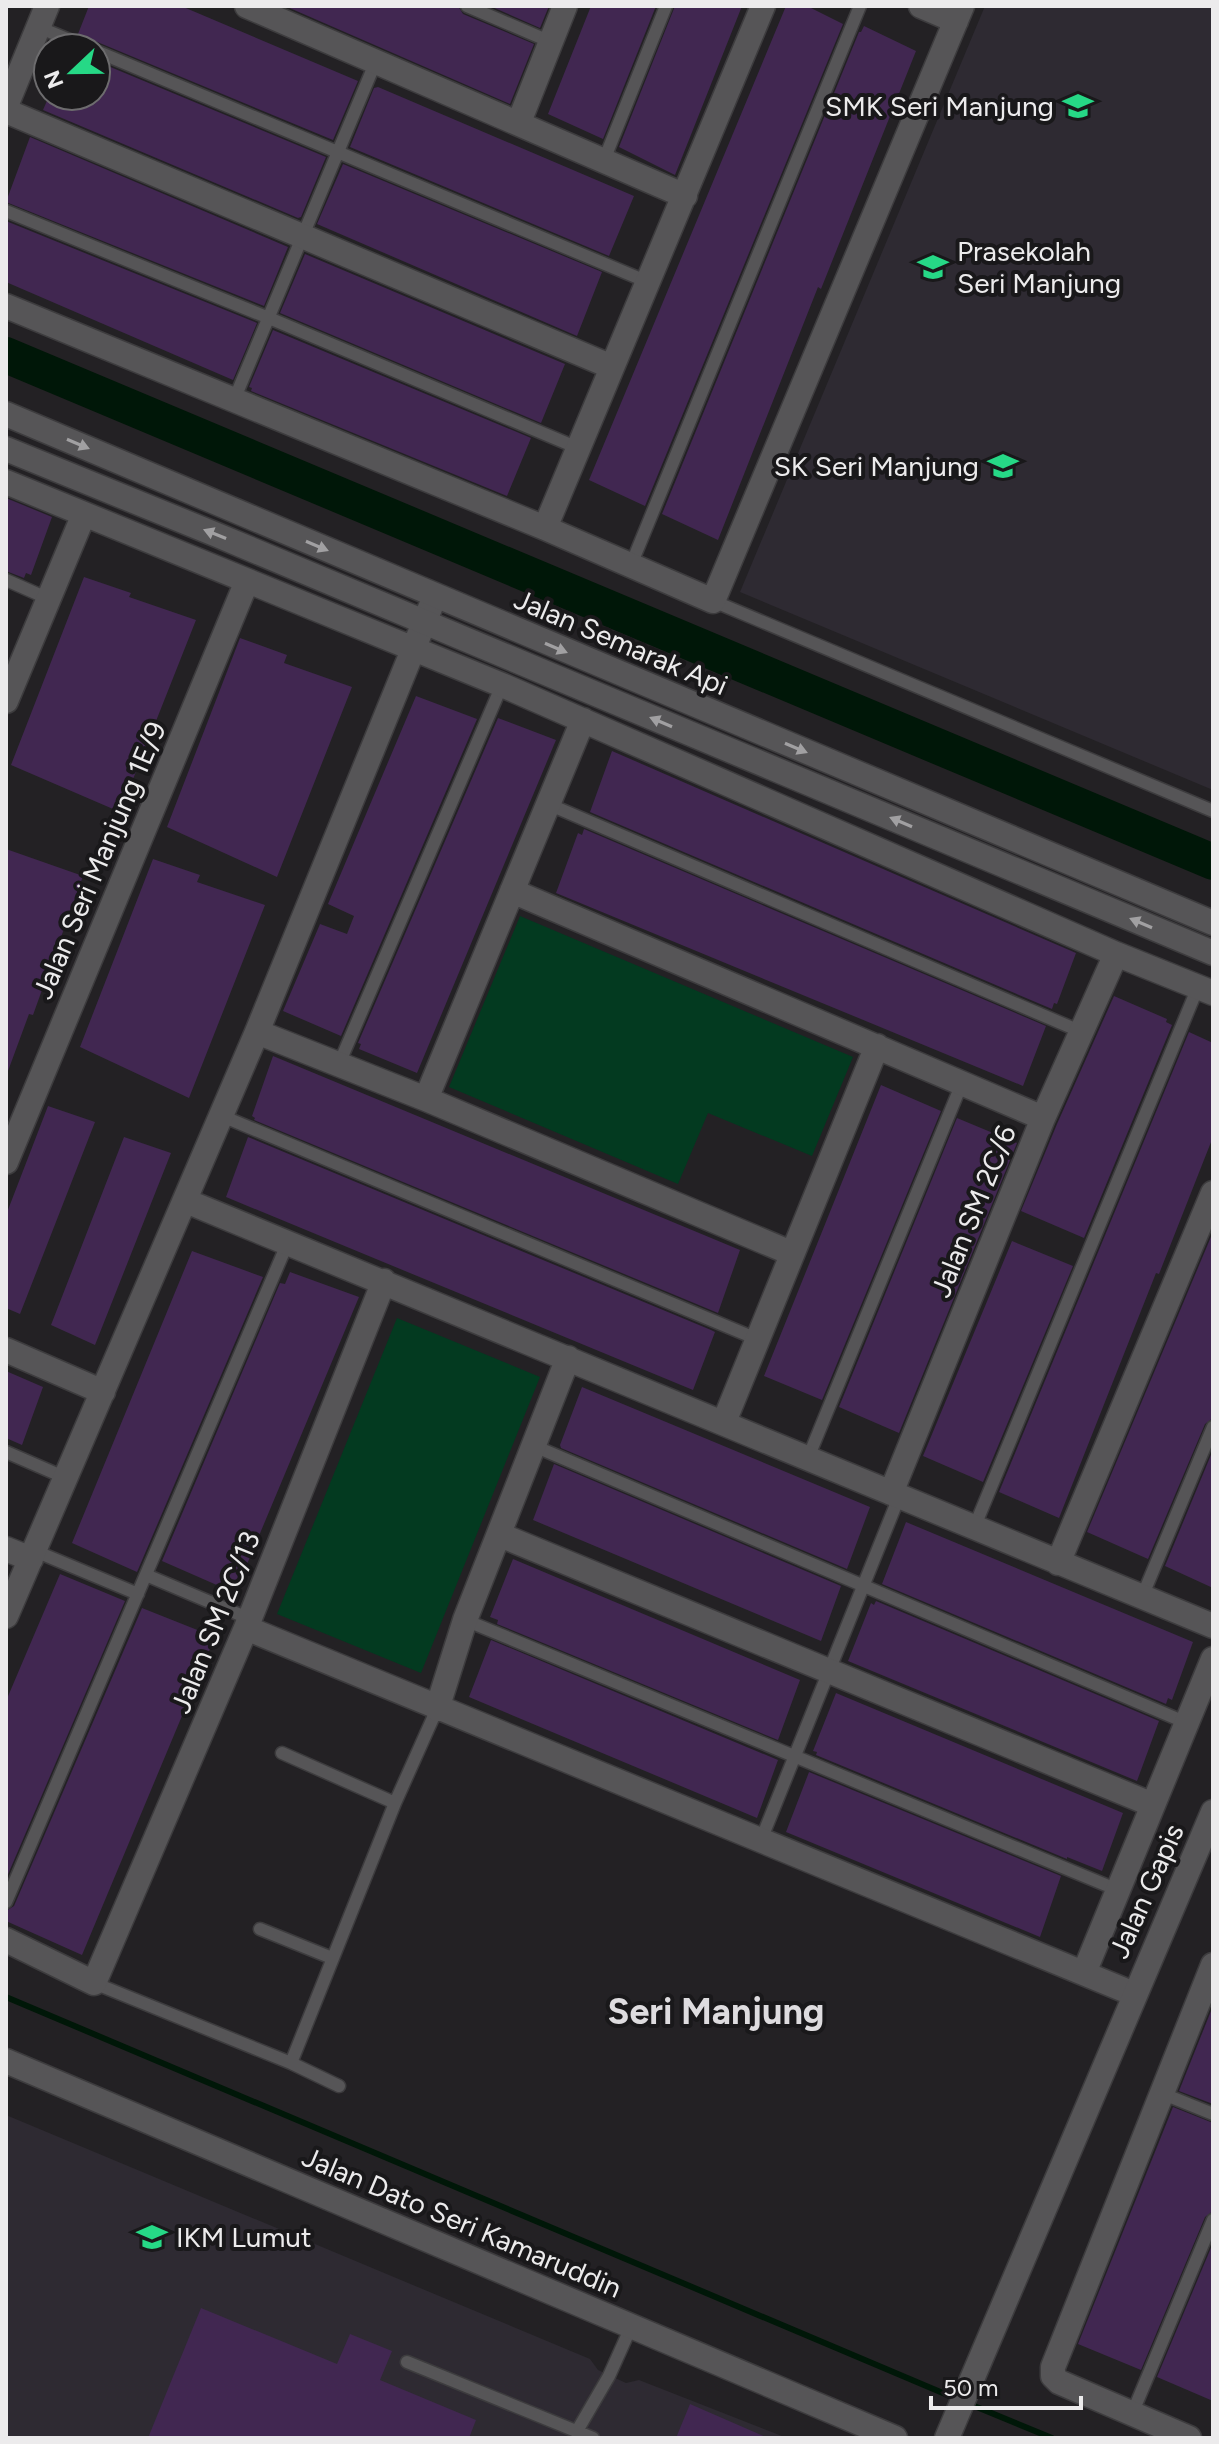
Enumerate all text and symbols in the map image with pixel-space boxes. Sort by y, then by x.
north arrow [32,32,112,112]
text: N [38,66,70,92]
place label: SMK Seri Manjung [825,89,1054,123]
school or university icon: SMK Seri Manjung [1061,89,1095,123]
place label: Prasekolah Seri Manjung [957,234,1121,300]
school or university icon: Prasekolah Seri Manjung [916,250,950,284]
one-way arrow [66,437,90,450]
place label: SK Seri Manjung [774,449,979,483]
school or university icon: SK Seri Manjung [986,449,1020,483]
one-way arrow [203,527,227,540]
one-way arrow [305,539,329,552]
street label: Jalan Semarak Api [509,582,733,702]
one-way arrow [544,641,568,654]
one-way arrow [649,715,673,728]
street label: Jalan Seri Manjung 1E/9 [25,716,173,1004]
one-way arrow [784,742,808,755]
one-way arrow [889,816,913,829]
one-way arrow [1129,916,1153,929]
street label: Jalan SM 2C/6 [923,1120,1023,1302]
street label: Jalan SM 2C/13 [163,1526,267,1718]
street label: Jalan Gapis [1101,1819,1191,1963]
district label: Seri Manjung [608,1990,824,2033]
street label: Jalan Dato Seri Kamaruddin [297,2139,627,2305]
school or university icon: IKM Lumut [135,2220,169,2254]
place label: IKM Lumut [176,2220,312,2254]
scale bar [931,2360,1081,2410]
text: 50 m [943,2373,999,2402]

